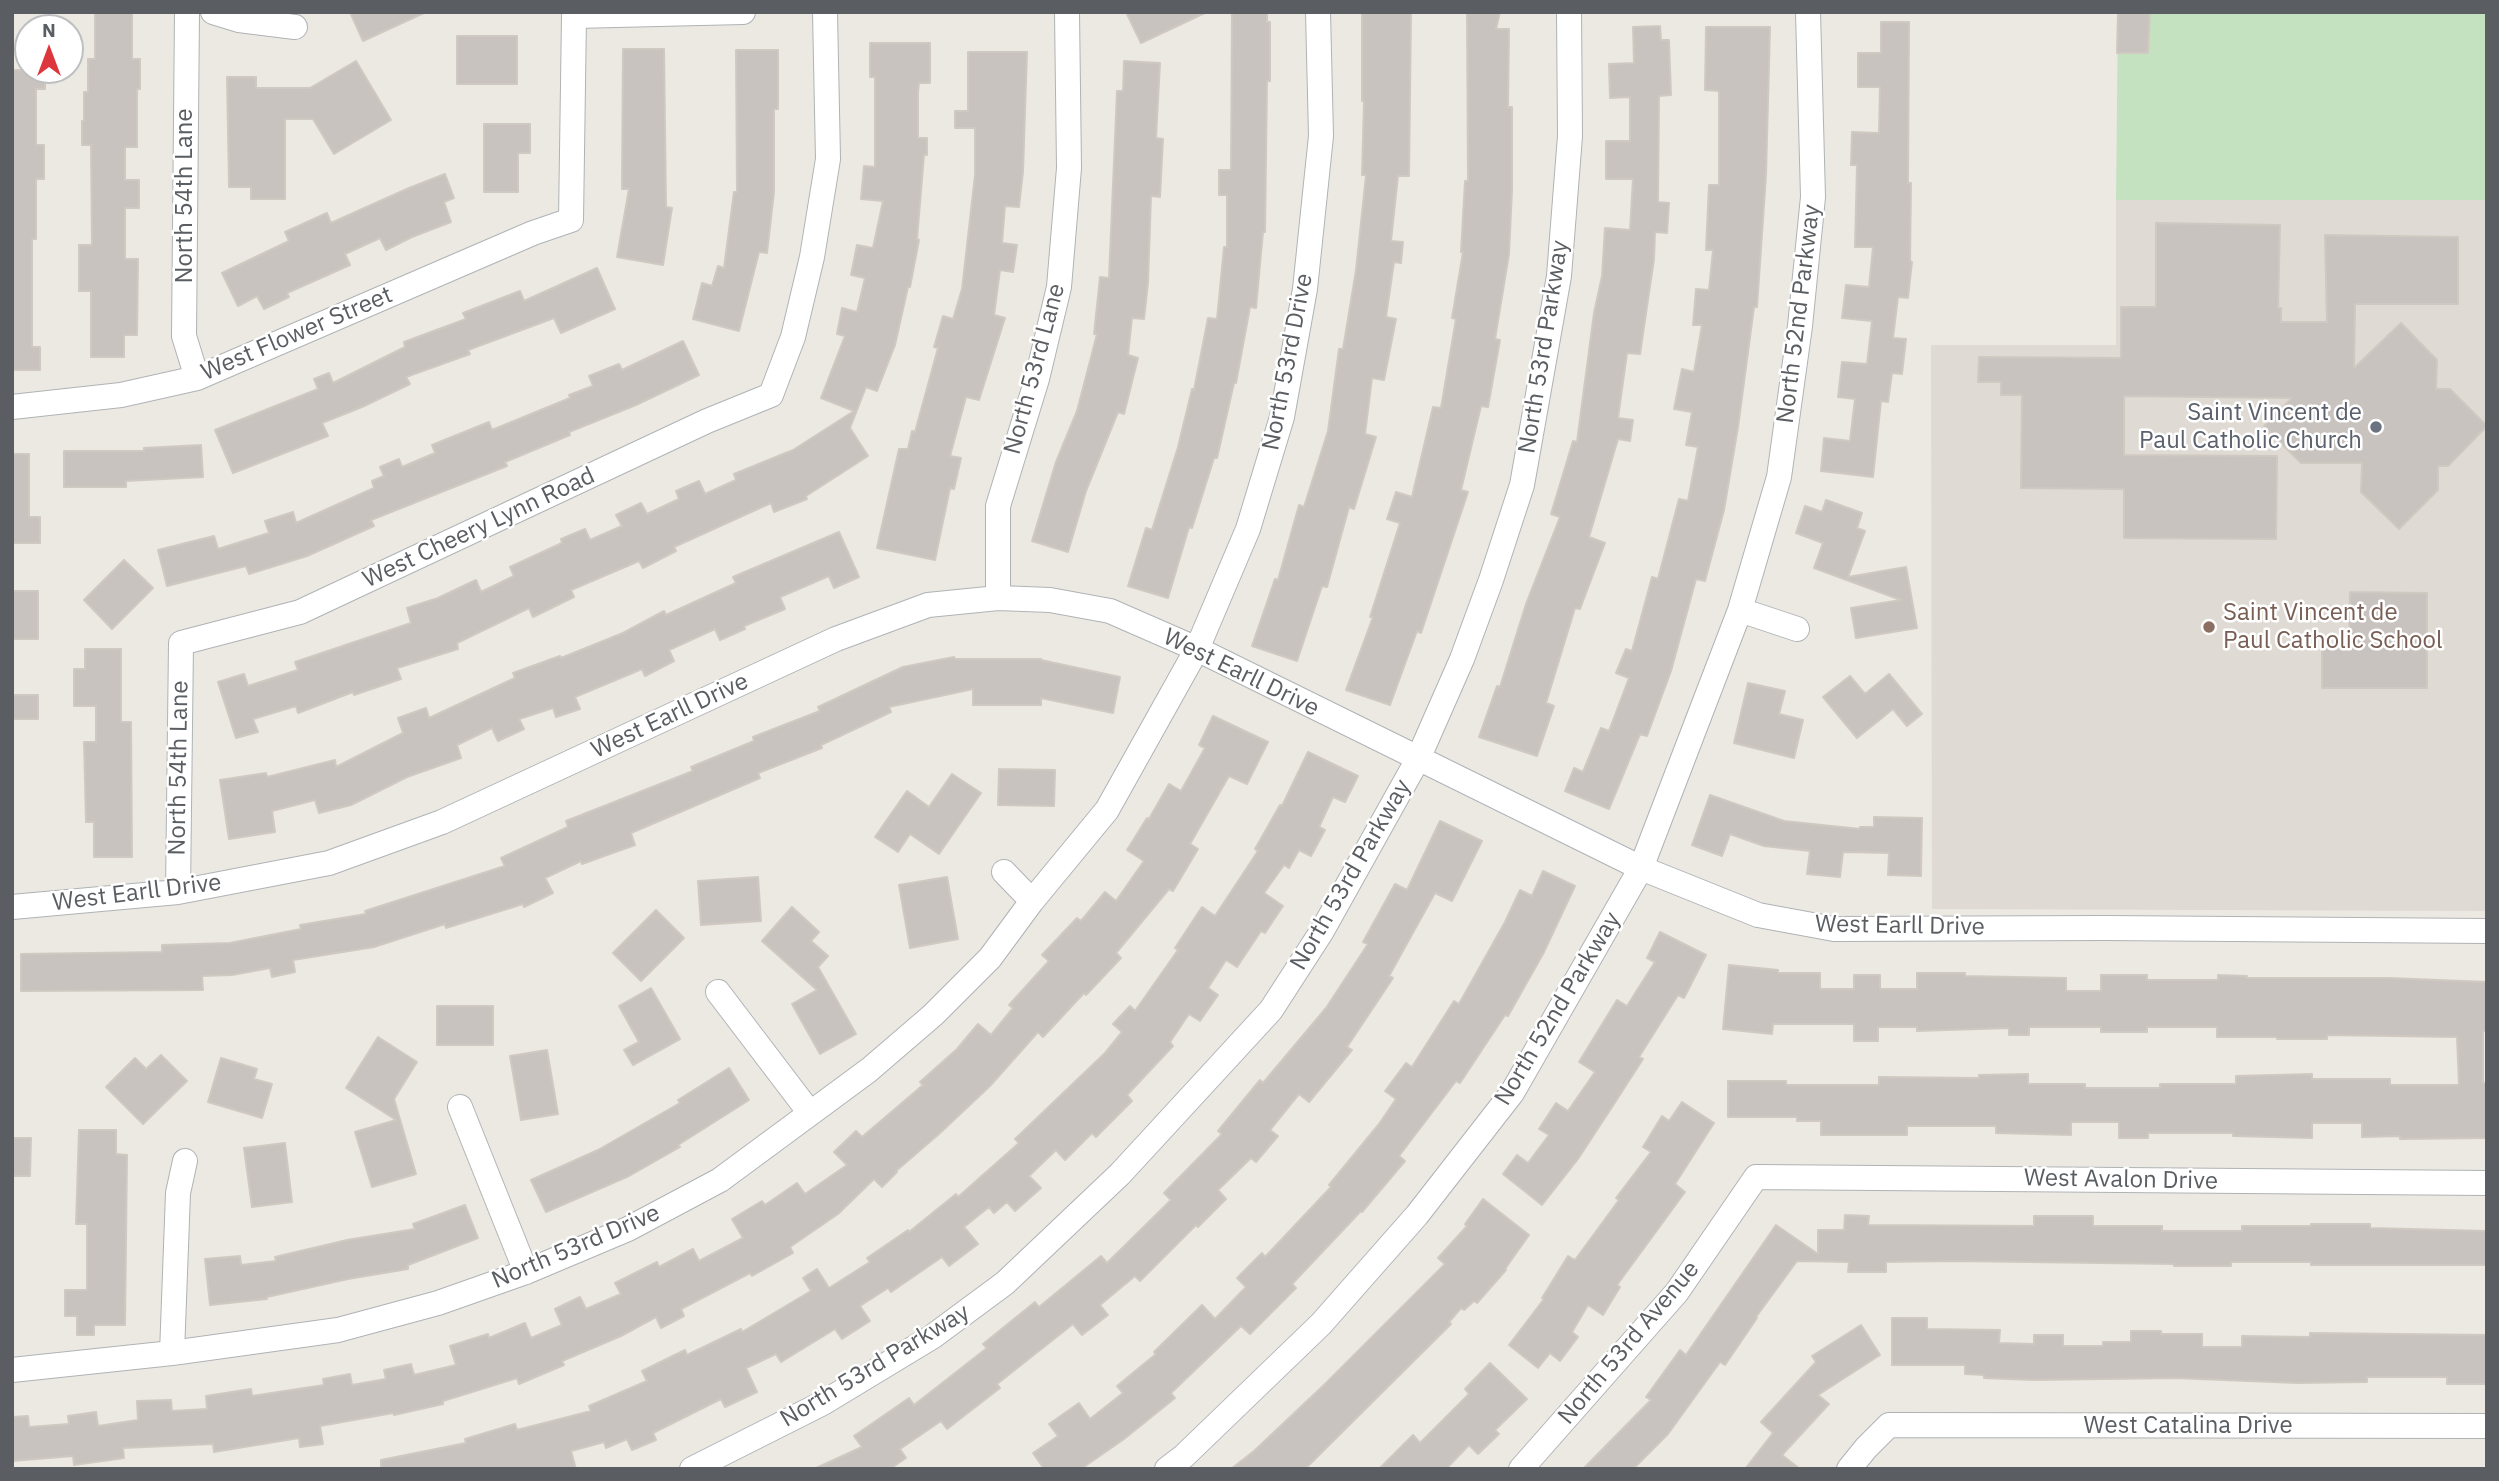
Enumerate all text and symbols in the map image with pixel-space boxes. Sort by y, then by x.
north arrow [14,14,84,84]
text: N [42,18,56,42]
street label: North 54th Lane [171,108,199,284]
street label: North 52nd Parkway [1771,203,1827,425]
street label: North 53rd Parkway [1513,238,1575,456]
street label: North 53rd Drive [1257,271,1319,453]
street label: North 53rd Lane [998,280,1072,458]
street label: West Flower Street [197,281,397,387]
place label: Saint Vincent de Paul Catholic Church [2139,399,2362,455]
marker: Saint Vincent de Paul Catholic Church [2368,419,2384,435]
street label: West Cheery Lynn Road [358,462,600,594]
place label: Saint Vincent de Paul Catholic School [2223,599,2442,655]
marker: Saint Vincent de Paul Catholic School [2201,619,2217,635]
street label: West Earll Drive [1158,623,1324,723]
street label: West Earll Drive [587,667,753,765]
street label: North 54th Lane [163,680,195,856]
street label: North 53rd Parkway [1285,774,1417,976]
street label: West Earll Drive [51,868,223,918]
street label: North 52nd Parkway [1489,907,1627,1111]
street label: West Earll Drive [1815,910,1985,942]
street label: West Avalon Drive [2024,1164,2218,1196]
street label: North 53rd Drive [488,1199,664,1295]
street label: North 53rd Avenue [1552,1256,1706,1430]
street label: North 53rd Parkway [775,1298,975,1434]
street label: West Catalina Drive [2083,1412,2293,1440]

